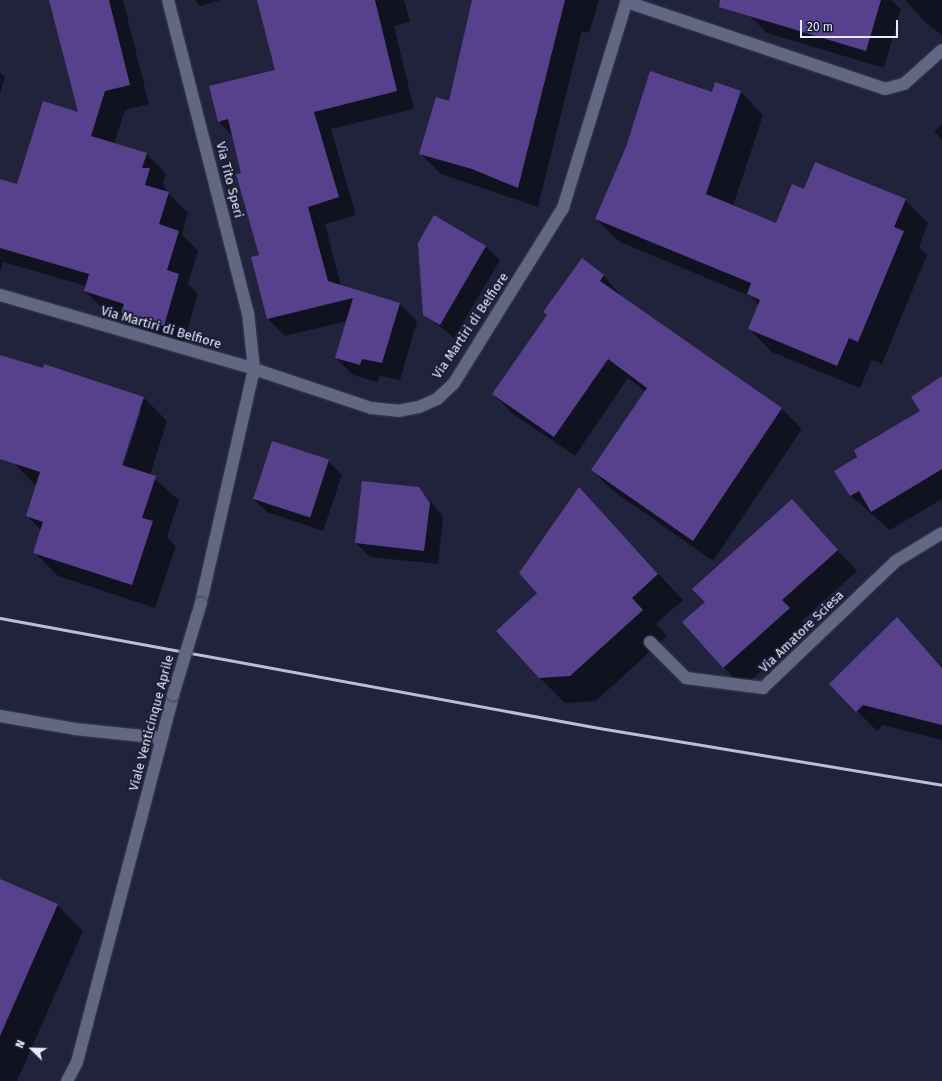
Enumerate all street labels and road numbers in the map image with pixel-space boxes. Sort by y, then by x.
street label: Via Tito Speri [212,140,246,220]
street label: Via Martiri di Belfiore [430,270,512,382]
street label: Via Martiri di Belfiore [99,303,223,353]
street label: Via Amatore Sciesa [757,588,847,676]
street label: Viale Venticinque Aprile [126,653,178,793]

